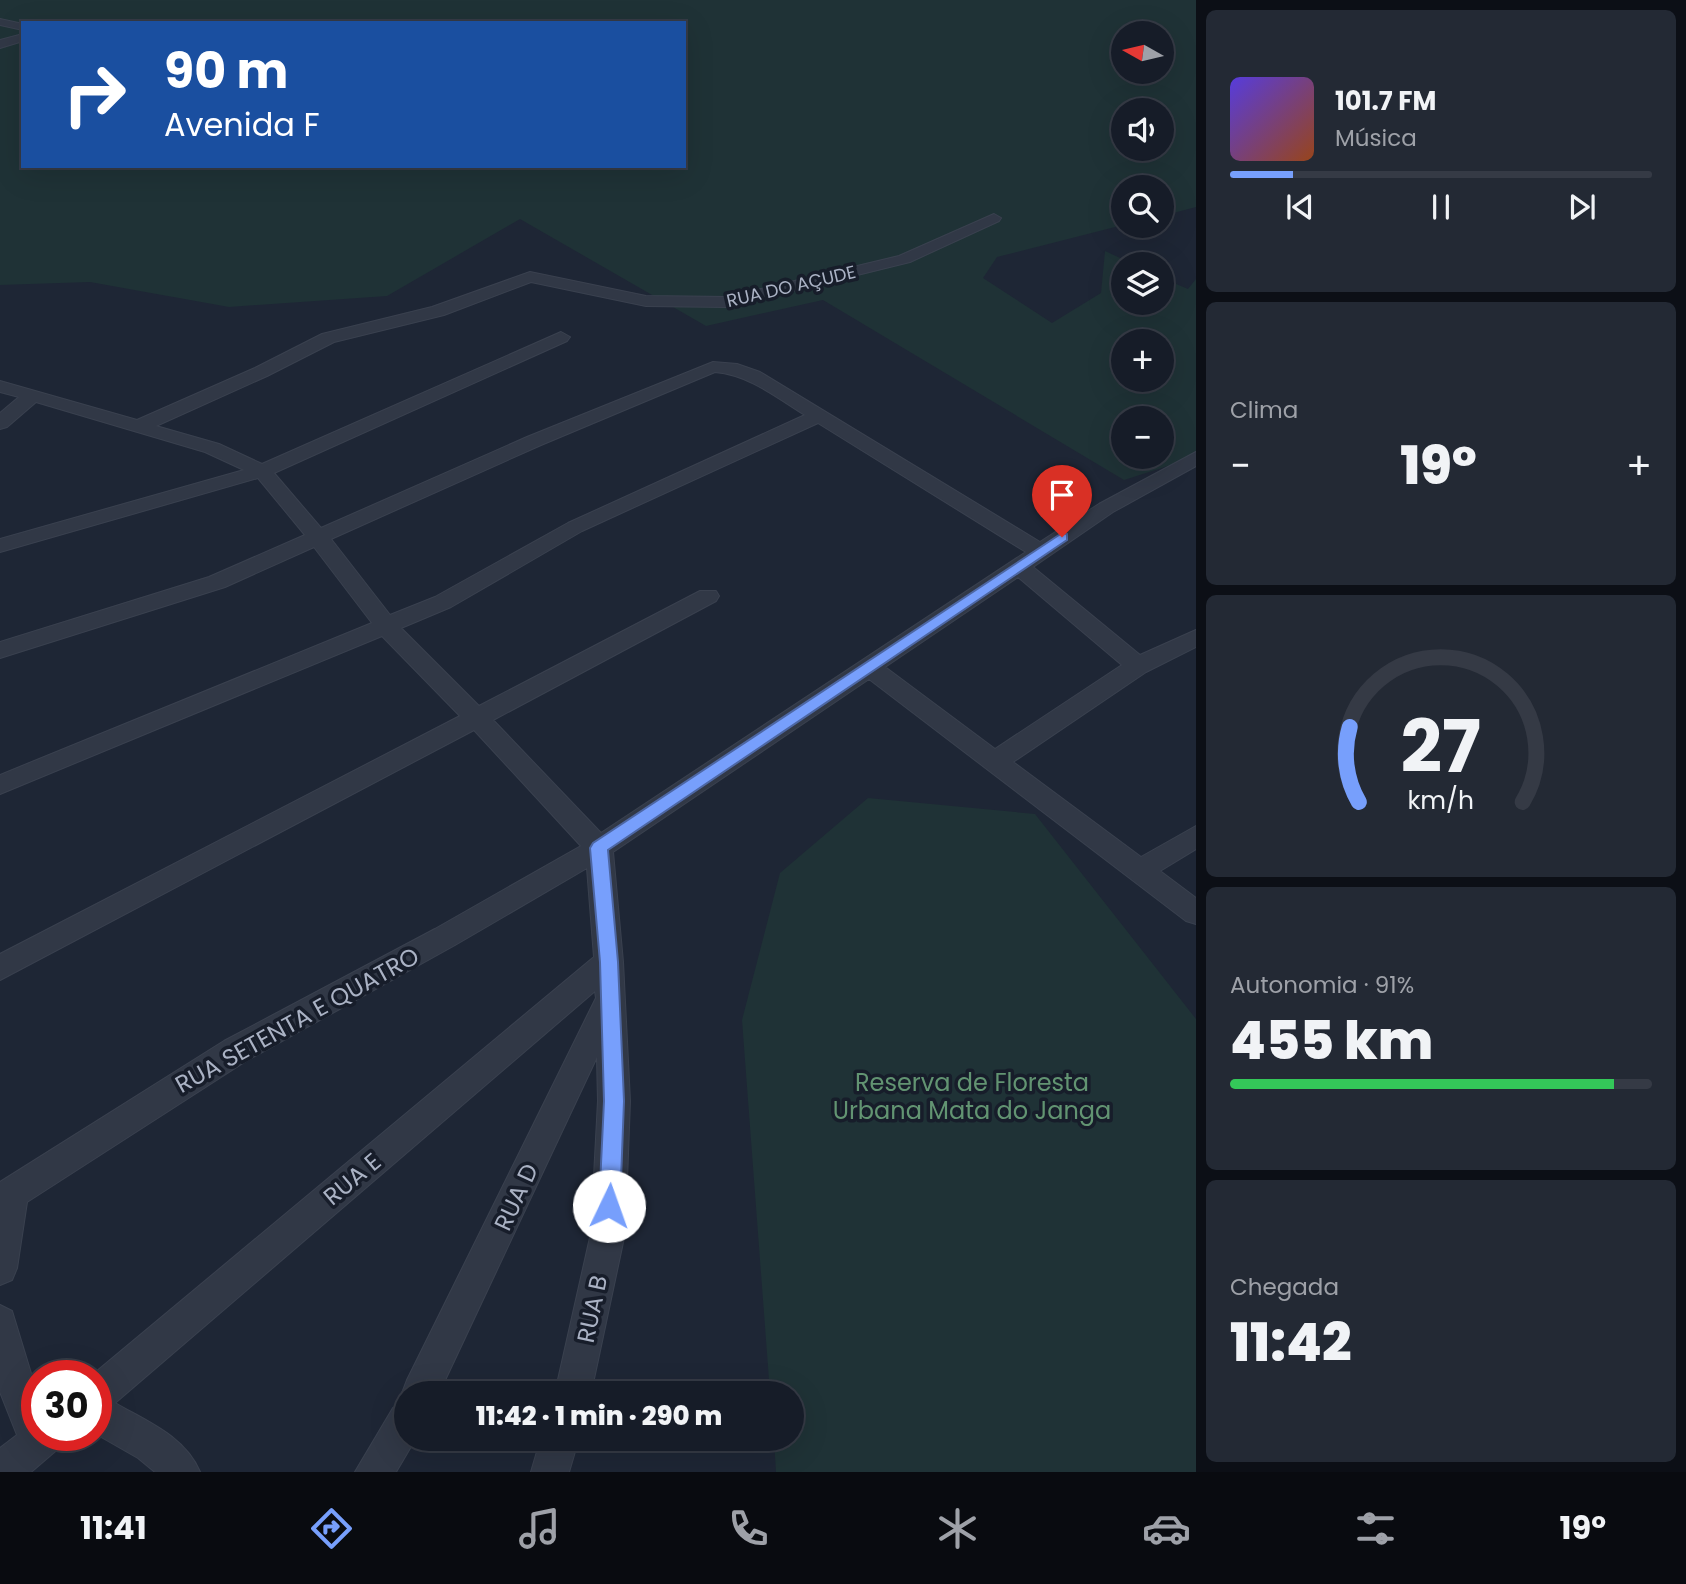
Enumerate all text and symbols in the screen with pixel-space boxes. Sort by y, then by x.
north arrow [1111,21,1174,84]
map controls [1111,21,1174,469]
text: 90 m [164,37,288,105]
icon: right [49,49,140,140]
text: 101.7 FM [1335,83,1436,119]
button: sound [1111,98,1174,161]
text: Avenida F [164,102,320,147]
text: Música [1335,122,1417,154]
button: search [1111,175,1174,238]
icon: previous [1281,188,1319,226]
icon: pause [1422,188,1460,226]
icon: next [1563,188,1601,226]
button: layers [1111,252,1174,315]
street label: RUA DO AÇUDE [724,259,858,313]
button: + [1111,329,1174,392]
text: Clima [1230,394,1298,426]
button: − [1111,406,1174,469]
text: 19° [1400,429,1477,502]
text: − [1230,439,1251,492]
text: + [1626,439,1652,492]
pin [1032,465,1092,537]
icon: arrive [1043,476,1081,514]
text: 27 [1401,696,1481,797]
text: km/h [1408,783,1474,818]
street label: RUA SETENTA E QUATRO [169,939,425,1101]
text: Autonomia · 91% [1230,969,1414,1001]
text: 455 km [1230,1004,1433,1077]
park label: Reserva de Floresta Urbana Mata do Janga [833,1066,1111,1127]
street label: RUA E [316,1145,388,1213]
street label: RUA D [486,1158,546,1236]
position arrow [572,1169,646,1243]
text: Chegada [1230,1271,1339,1303]
street label: RUA B [569,1272,615,1346]
text: 11:42 [1230,1306,1351,1379]
speed limit sign: 30 [21,1360,112,1451]
text: 11:42 · 1 min · 290 m [476,1398,722,1434]
icon: directions [307,1504,356,1553]
icon: music [515,1504,564,1553]
icon: phone [724,1504,773,1553]
icon: climate [933,1504,982,1553]
icon: car [1142,1504,1191,1553]
icon: filters [1351,1504,1400,1553]
text: 11:41 [80,1505,147,1550]
text: 19° [1559,1505,1606,1550]

